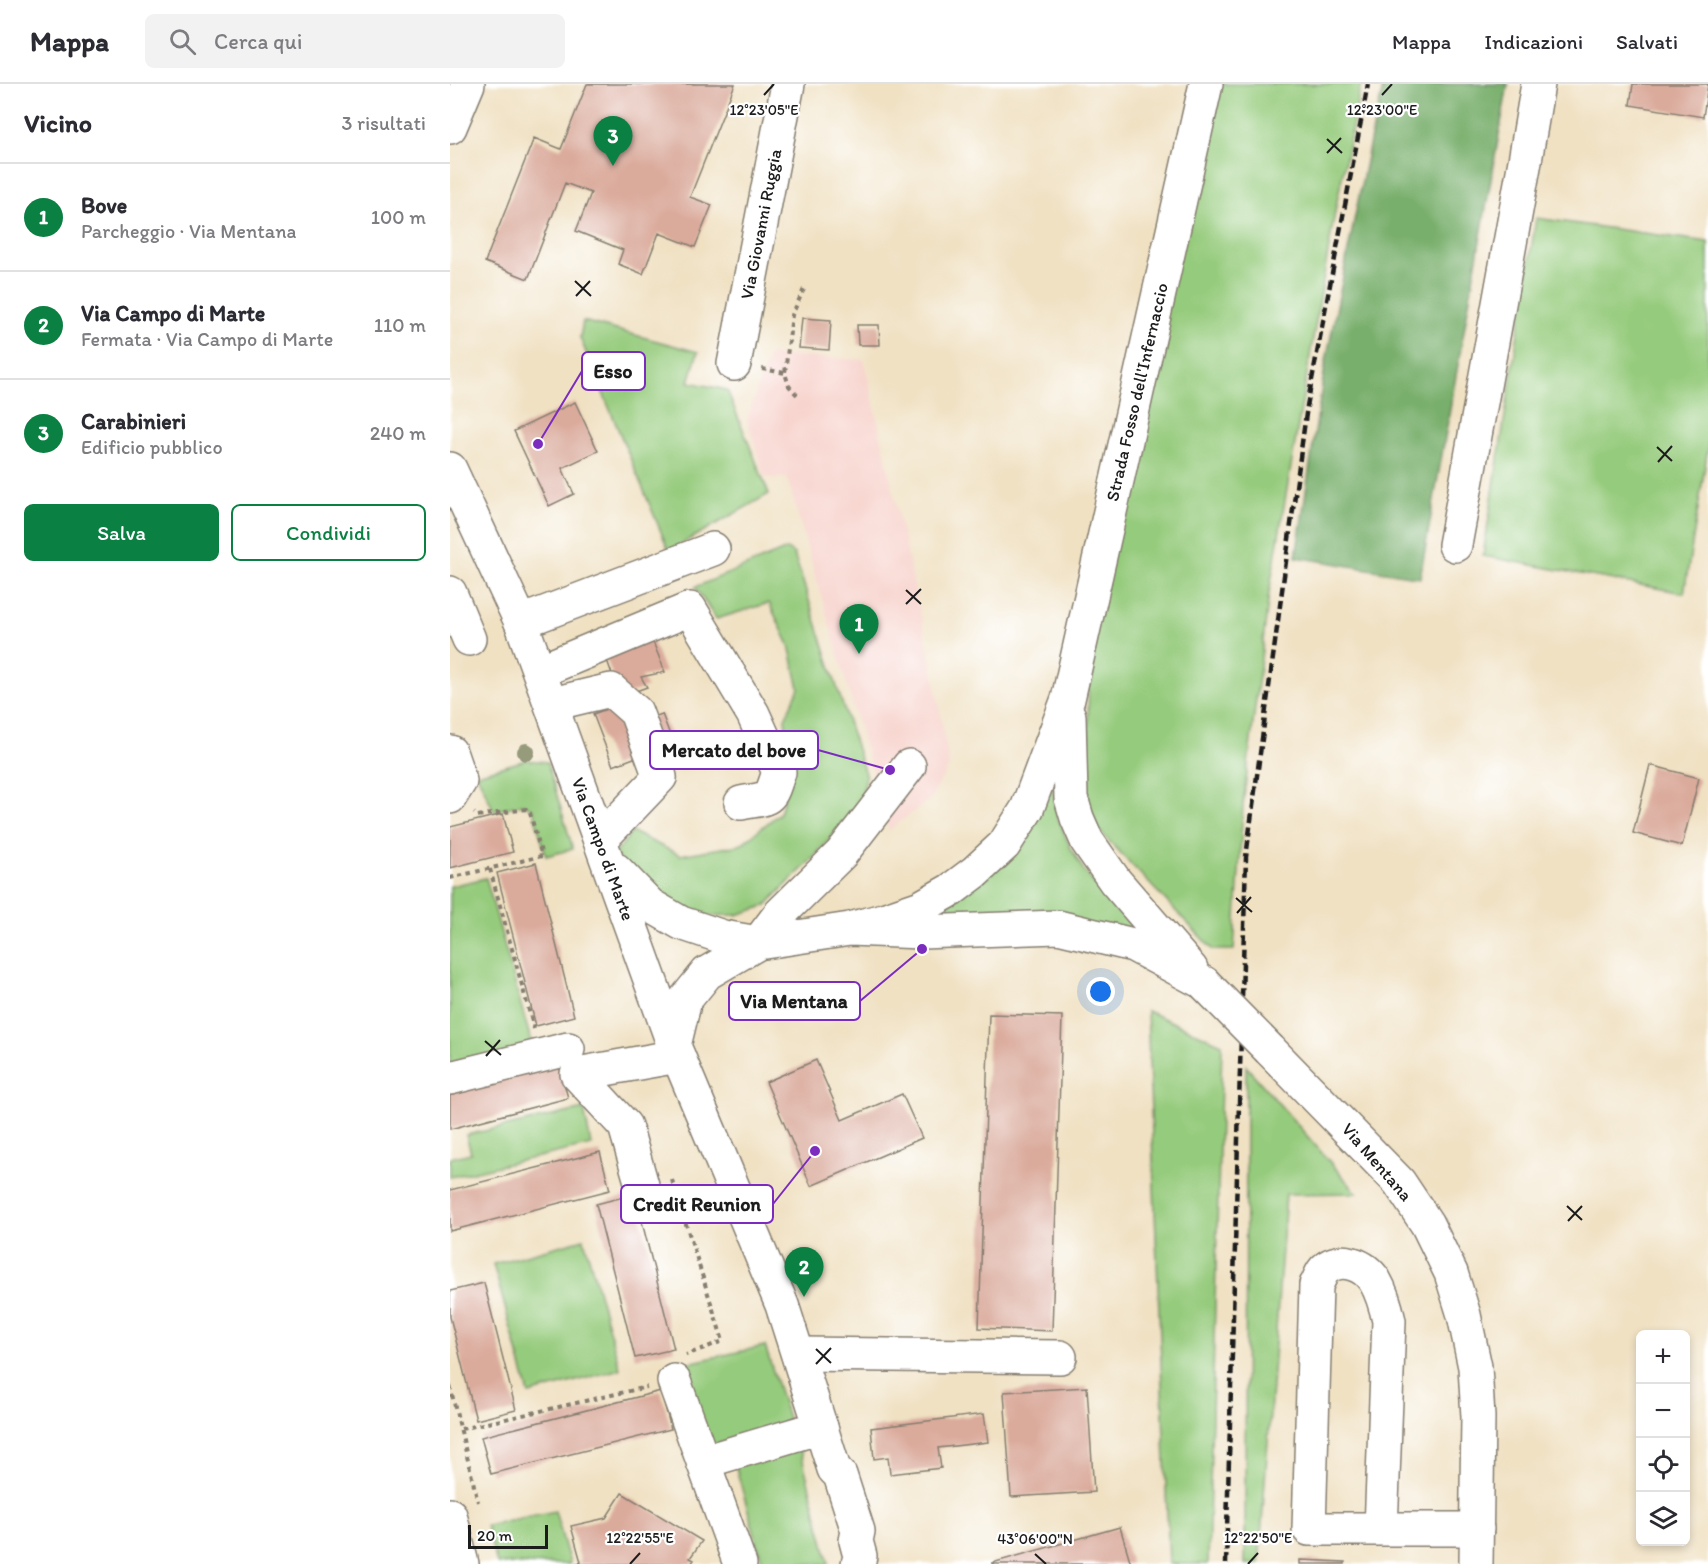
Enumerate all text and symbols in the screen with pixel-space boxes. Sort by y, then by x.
search box [145,14,565,68]
text: Mappa [30,24,109,58]
icon: search [166,25,199,58]
text: Cerca qui [214,28,302,55]
text: Mappa [1392,29,1451,54]
text: Indicazioni [1484,29,1583,54]
text: Salvati [1616,29,1678,54]
text: 12°23'05"E [729,101,799,119]
text: 12°23'00"E [1347,101,1417,119]
text: Vicino [24,107,92,139]
text: 3 risultati [342,111,426,135]
pin: 3 [594,116,632,166]
street label: Via Giovanni Ruggia [736,146,787,301]
text: Bove [81,192,127,219]
text: 1 [39,205,48,229]
text: 100 m [371,205,426,229]
text: Parcheggio · Via Mentana [81,219,296,243]
street label: Strada Fosso dell'Infernaccio [1101,281,1173,503]
text: Via Campo di Marte [81,300,265,327]
text: 2 [38,313,49,337]
text: 110 m [374,313,426,337]
text: Fermata · Via Campo di Marte [81,327,333,351]
callout: Esso [582,352,645,390]
text: Esso [593,359,633,383]
text: Carabinieri [81,408,186,435]
text: 3 [38,421,49,445]
text: 240 m [370,421,426,445]
text: Edificio pubblico [81,435,223,459]
button: Salva [24,504,219,561]
button: Condividi [231,504,426,561]
pin: 1 [840,604,878,654]
callout: Mercato del bove [650,731,818,769]
text: Mercato del bove [662,738,807,762]
street label: Via Campo di Marte [567,774,639,924]
your location [1086,977,1115,1006]
callout: Via Mentana [729,982,860,1020]
text: Via Mentana [740,989,848,1013]
street label: Via Mentana [1337,1118,1417,1206]
callout: Credit Reunion [621,1185,773,1223]
text: Credit Reunion [633,1192,761,1216]
pin: 2 [784,1248,824,1297]
map controls [1636,1330,1690,1546]
button: + [1636,1330,1690,1384]
button: − [1636,1384,1690,1438]
button: locate [1636,1438,1690,1492]
button: layers [1636,1492,1690,1546]
scale bar [468,1522,548,1550]
text: 20 m [477,1526,512,1545]
text: 12°22'55"E [606,1529,674,1547]
text: 12°22'50"E [1224,1529,1292,1547]
text: 43°06'00"N [997,1530,1073,1548]

